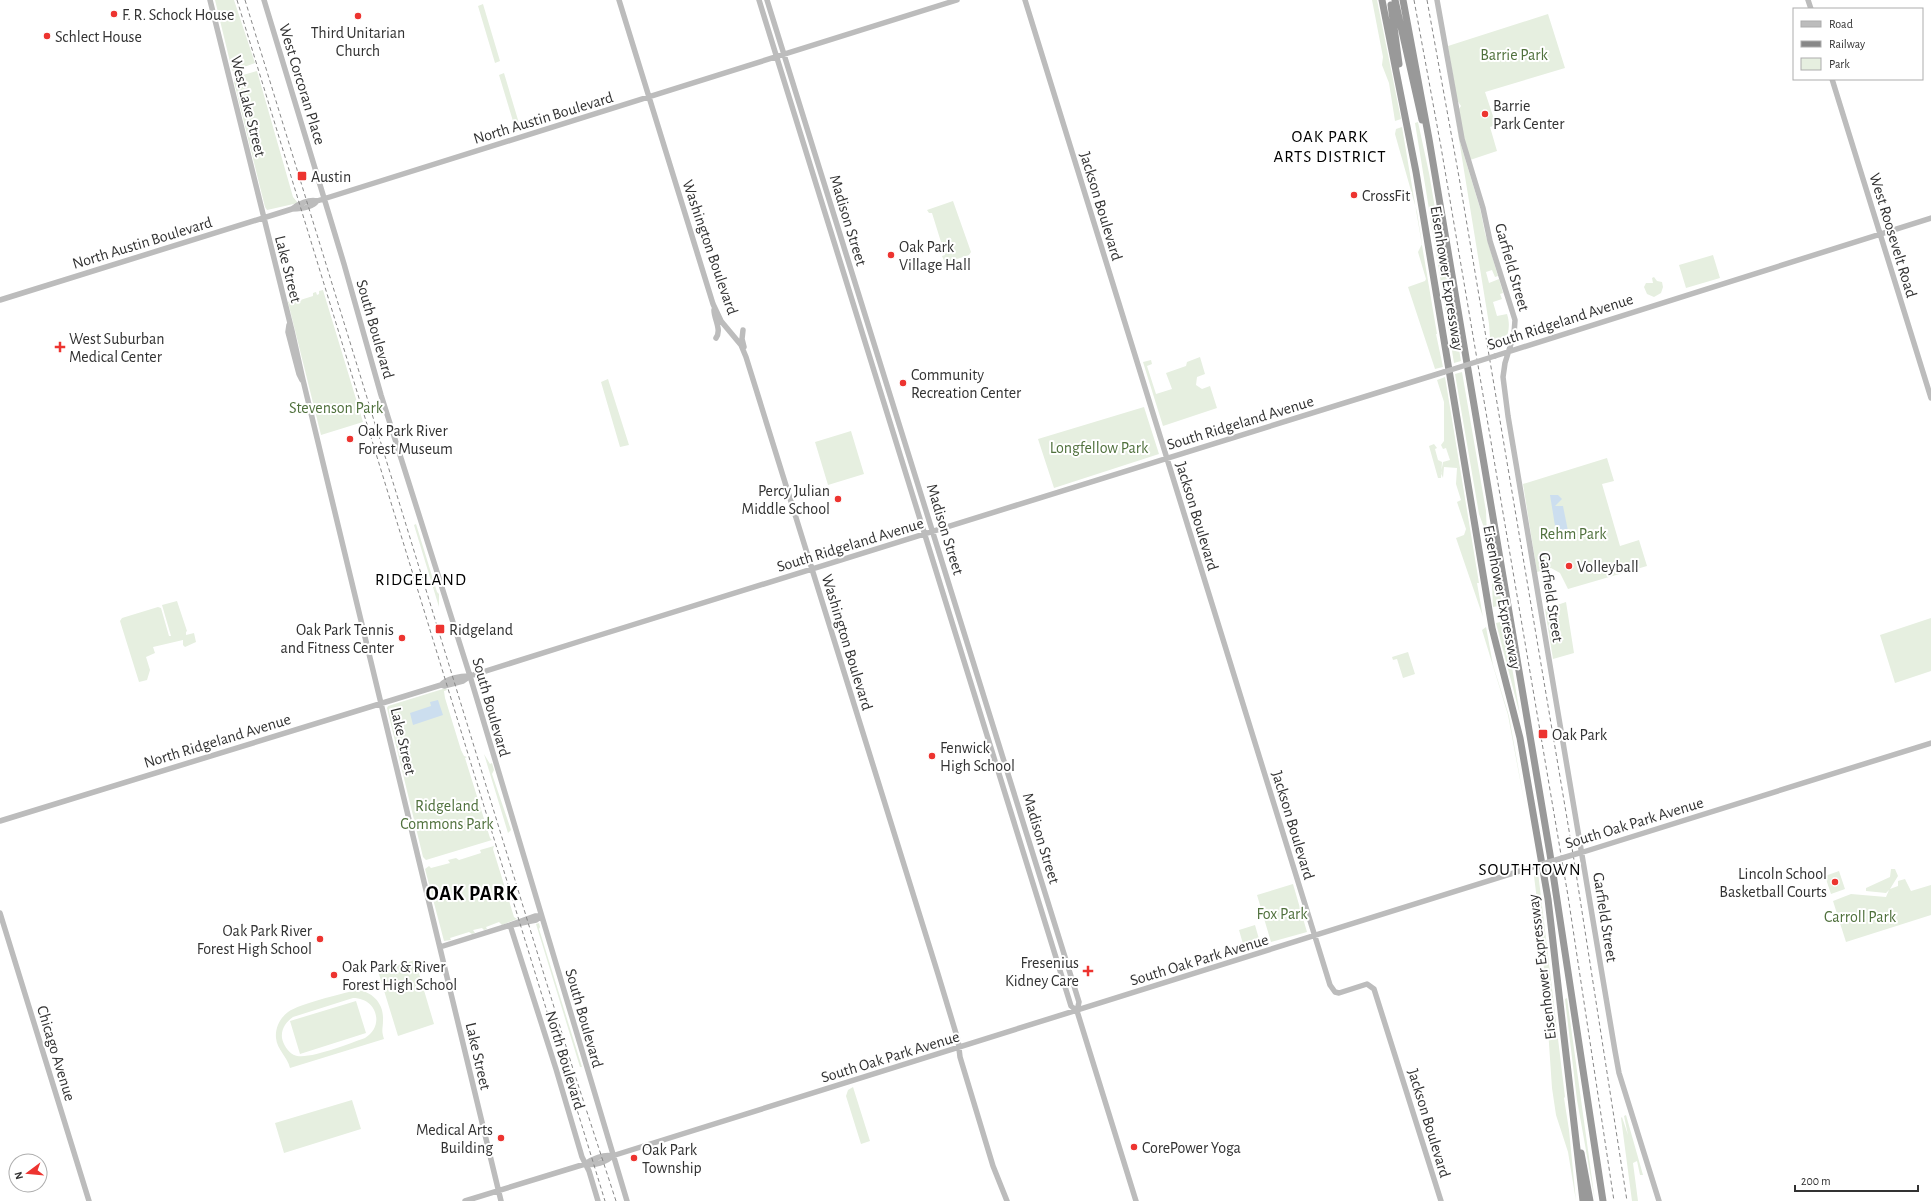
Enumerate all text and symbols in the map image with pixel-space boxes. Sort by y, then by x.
place label: F. R. Schock House [122,7,234,23]
legend [1793,8,1923,80]
marker: F. R. Schock House [109,9,119,19]
marker: Third Unitarian Church [353,11,363,21]
text: Road [1829,18,1853,30]
street label: West Corcoran Place [276,22,328,147]
place label: Third Unitarian Church [311,25,405,59]
place label: Schlect House [55,29,142,45]
marker: Schlect House [42,31,52,41]
text: Railway [1829,38,1865,51]
park label: Barrie Park [1480,47,1549,63]
street label: West Lake Street [228,54,268,158]
text: Park [1829,58,1850,70]
street label: North Austin Boulevard [471,89,615,147]
place label: Barrie Park Center [1493,98,1565,132]
marker: Barrie Park Center [1480,109,1490,119]
district label: OAK PARK ARTS DISTRICT [1273,128,1387,165]
street label: Jackson Boulevard [1077,150,1125,263]
place label: Austin [311,169,351,185]
marker: Austin [296,170,308,182]
street label: West Roosevelt Road [1866,171,1920,299]
street label: Madison Street [827,173,869,268]
street label: Washington Boulevard [679,178,741,317]
place label: CrossFit [1362,188,1410,204]
marker: CrossFit [1349,190,1359,200]
street label: Eisenhower Expressway [1427,205,1466,352]
street label: North Austin Boulevard [70,214,214,272]
street label: Garfield Street [1492,222,1532,313]
street label: Lake Street [272,234,304,305]
place label: Oak Park Village Hall [899,239,971,273]
marker: Oak Park Village Hall [886,250,896,260]
street label: South Boulevard [353,278,397,381]
street label: South Ridgeland Avenue [1485,291,1635,353]
place label: West Suburban Medical Center [69,331,164,365]
marker: West Suburban Medical Center [54,341,66,353]
place label: Community Recreation Center [911,367,1022,401]
marker: Community Recreation Center [898,378,908,388]
street label: South Ridgeland Avenue [1165,393,1316,453]
park label: Stevenson Park [289,400,384,416]
place label: Oak Park River Forest Museum [358,423,453,457]
marker: Oak Park River Forest Museum [345,434,355,444]
park label: Longfellow Park [1050,440,1149,456]
street label: Jackson Boulevard [1173,460,1221,573]
street label: Madison Street [924,482,966,577]
place label: Percy Julian Middle School [742,483,830,517]
marker: Percy Julian Middle School [833,494,843,504]
street label: South Ridgeland Avenue [775,515,926,575]
street label: Eisenhower Expressway [1479,524,1524,671]
park label: Rehm Park [1540,526,1607,542]
street label: Garfield Street [1536,551,1566,643]
place label: Volleyball [1577,559,1639,576]
marker: Volleyball [1564,561,1574,571]
district label: RIDGELAND [375,571,467,588]
street label: Washington Boulevard [819,572,875,712]
place label: Oak Park Tennis and Fitness Center [280,622,395,656]
place label: Ridgeland [449,622,513,638]
marker: Ridgeland [434,623,446,635]
marker: Oak Park Tennis and Fitness Center [397,633,407,643]
street label: South Boulevard [469,656,513,759]
street label: Lake Street [387,706,419,777]
street label: North Ridgeland Avenue [142,711,293,771]
place label: Oak Park [1552,727,1608,743]
marker: Oak Park [1537,728,1549,740]
place label: Fenwick High School [940,740,1015,774]
marker: Fenwick High School [927,751,937,761]
street label: Jackson Boulevard [1269,769,1317,882]
street label: Madison Street [1020,791,1062,886]
street label: South Oak Park Avenue [1563,794,1705,852]
park label: Ridgeland Commons Park [400,798,494,832]
district label: SOUTHTOWN [1478,861,1582,878]
place label: Lincoln School Basketball Courts [1719,866,1827,900]
street label: Garfield Street [1590,871,1620,963]
marker: Lincoln School Basketball Courts [1830,877,1840,887]
district label: OAK PARK [426,884,518,904]
street label: Eisenhower Expressway [1525,893,1560,1041]
park label: Fox Park [1256,906,1308,922]
park label: Carroll Park [1824,909,1897,925]
place label: Oak Park River Forest High School [197,923,313,957]
street label: South Oak Park Avenue [1128,931,1270,989]
marker: Oak Park River Forest High School [315,934,325,944]
place label: Fresenius Kidney Care [1005,955,1079,990]
place label: Oak Park & River Forest High School [342,959,457,993]
marker: Fresenius Kidney Care [1082,965,1094,977]
street label: South Boulevard [562,967,606,1070]
marker: Oak Park & River Forest High School [329,970,339,980]
street label: Chicago Avenue [34,1004,78,1103]
street label: North Boulevard [542,1009,588,1112]
street label: Lake Street [462,1021,494,1092]
street label: South Oak Park Avenue [819,1028,961,1086]
street label: Jackson Boulevard [1405,1067,1453,1180]
place label: Medical Arts Building [416,1122,493,1156]
marker: Medical Arts Building [496,1133,506,1143]
place label: CorePower Yoga [1142,1140,1241,1156]
place label: Oak Park Township [642,1142,702,1176]
marker: CorePower Yoga [1129,1142,1139,1152]
north arrow [8,1153,48,1193]
marker: Oak Park Township [629,1153,639,1163]
scale bar [1795,1167,1918,1193]
text: N [13,1170,25,1181]
text: 200 m [1801,1175,1831,1187]

